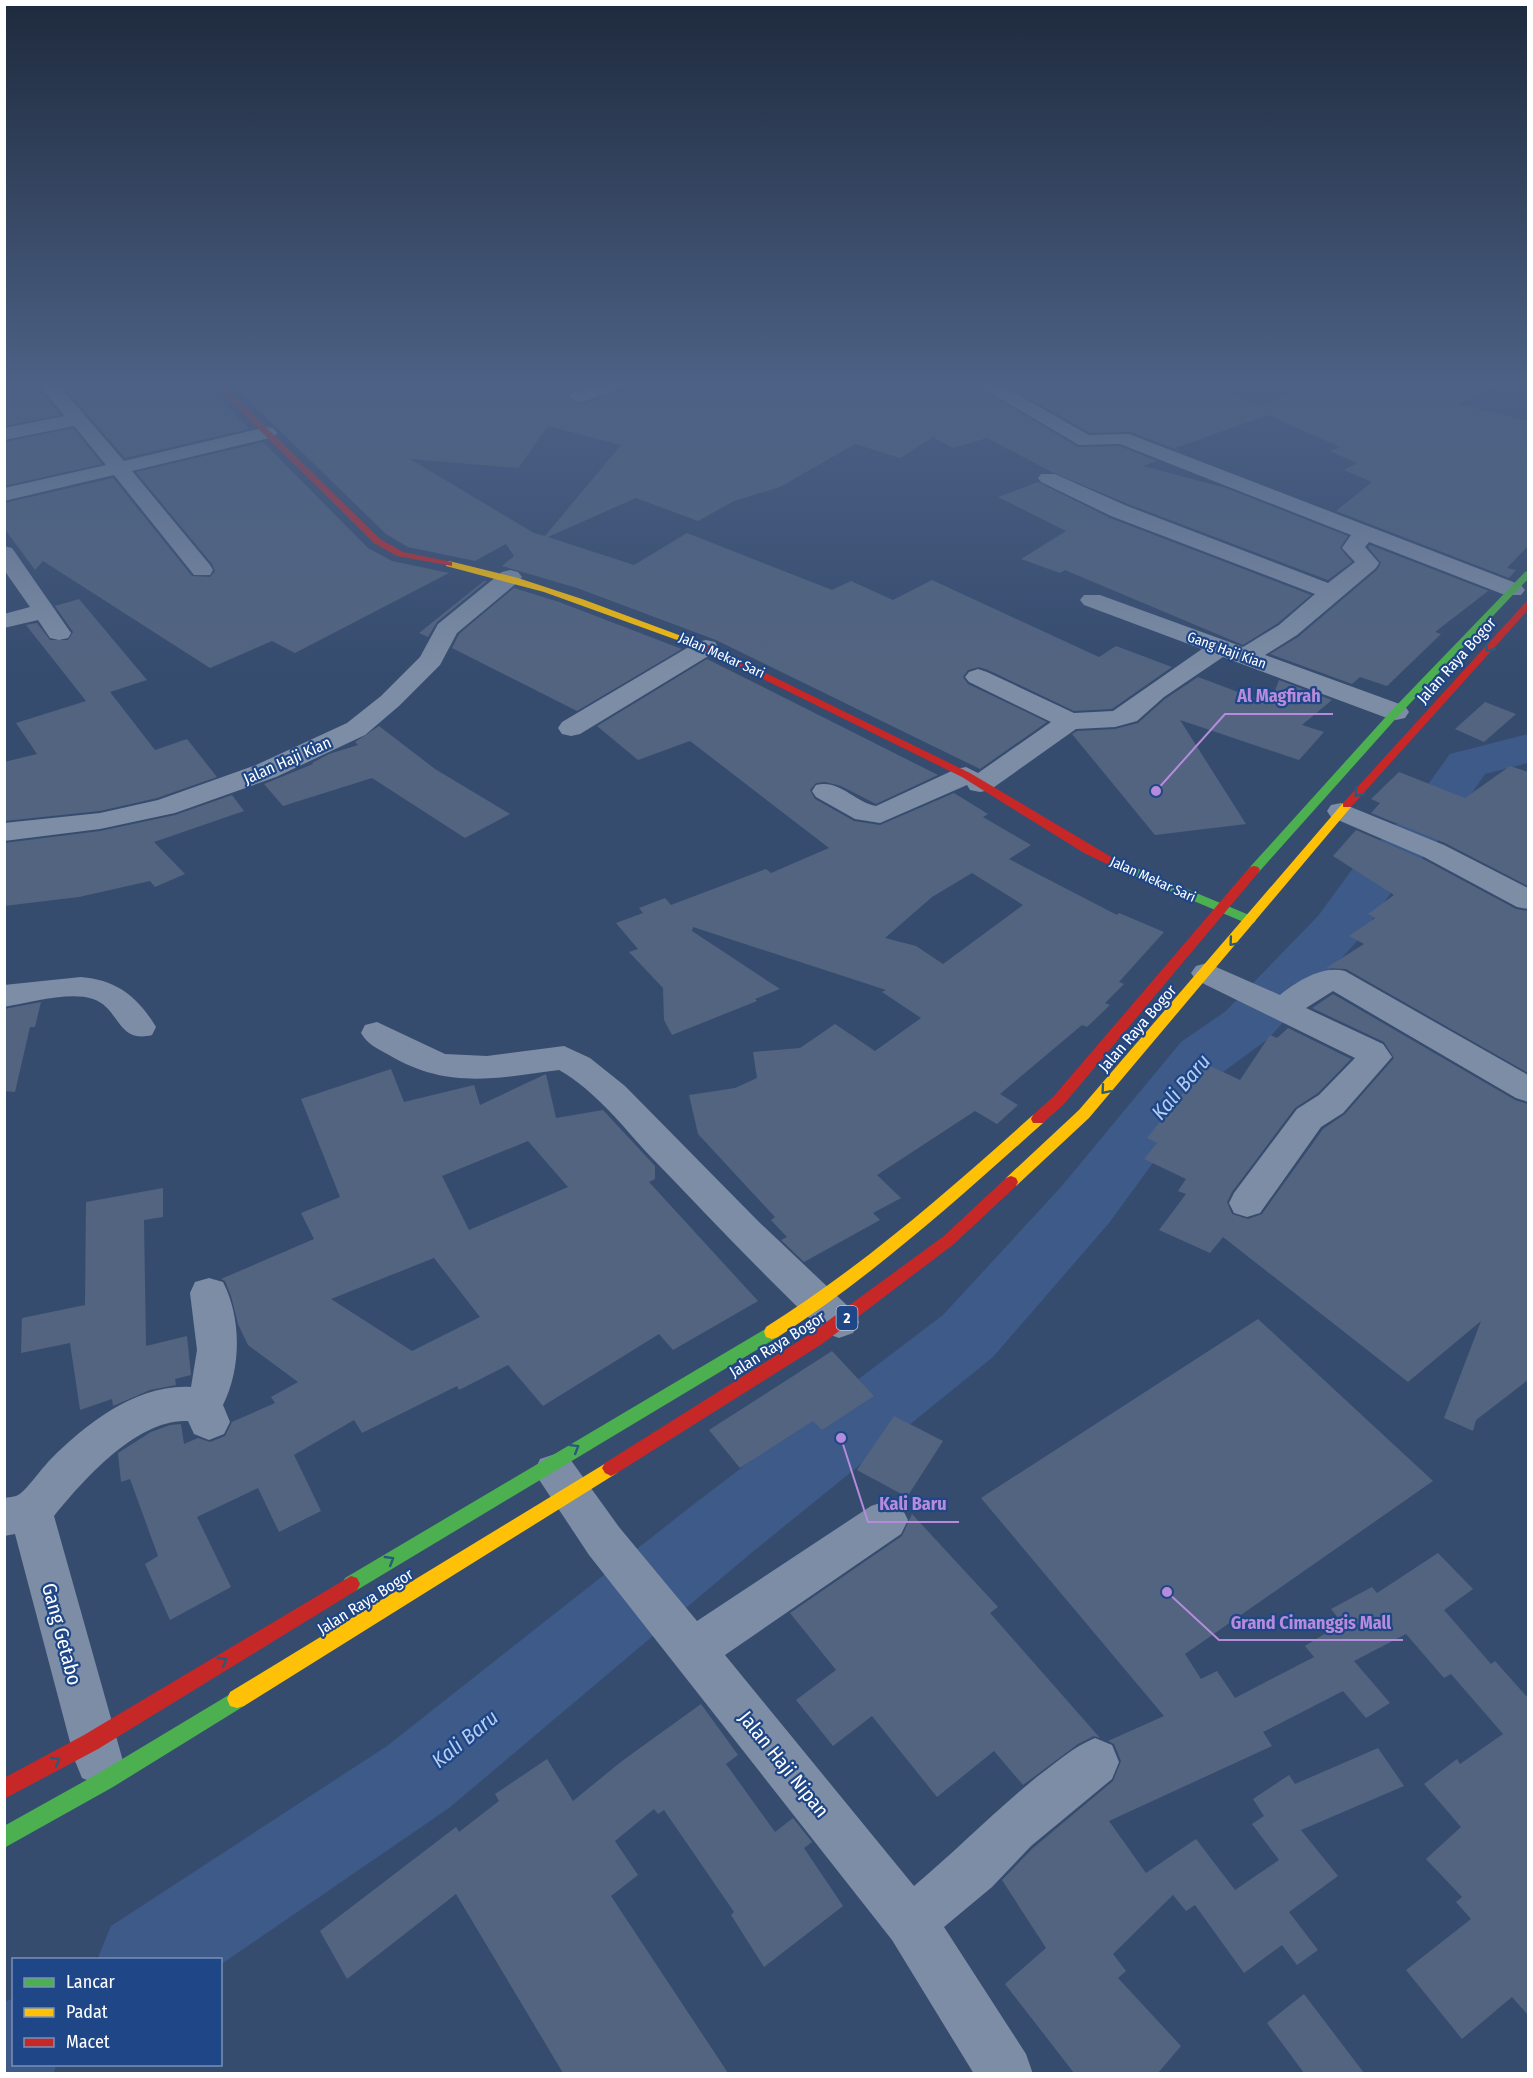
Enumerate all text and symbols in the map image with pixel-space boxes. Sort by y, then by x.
street label: Jalan Raya Bogor [1413,613,1500,707]
street label: Gang Haji Kian [1185,628,1269,673]
street label: Jalan Mekar Sari [676,629,767,682]
one-way arrow [1485,641,1496,652]
callout: Al Magfirah [1225,678,1333,714]
text: Al Magfirah [1236,685,1321,707]
street label: Jalan Haji Kian [240,733,334,788]
one-way arrow [1354,786,1365,796]
street label: Jalan Mekar Sari [1107,853,1198,906]
one-way arrow [1229,935,1240,946]
street label: Jalan Raya Bogor [1094,981,1181,1076]
water label: Kali Baru [1146,1049,1216,1125]
one-way arrow [1101,1083,1112,1093]
road number: 2 [836,1306,858,1330]
street label: Jalan Raya Bogor [726,1307,829,1381]
one-way arrow [569,1444,579,1455]
callout: Kali Baru [868,1486,959,1522]
text: Kali Baru [879,1493,947,1515]
one-way arrow [384,1555,394,1567]
street label: Jalan Raya Bogor [314,1564,417,1638]
street label: Gang Getabo [37,1580,87,1688]
callout: Grand Cimanggis Mall [1219,1604,1403,1640]
text: Grand Cimanggis Mall [1231,1612,1391,1634]
one-way arrow [217,1657,227,1669]
water label: Kali Baru [427,1704,503,1774]
street label: Jalan Haji Nipan [734,1706,834,1822]
one-way arrow [50,1757,60,1768]
legend [12,1958,222,2066]
text: Lancar [66,1971,115,1993]
text: Padat [66,2001,108,2023]
text: Macet [66,2031,110,2053]

